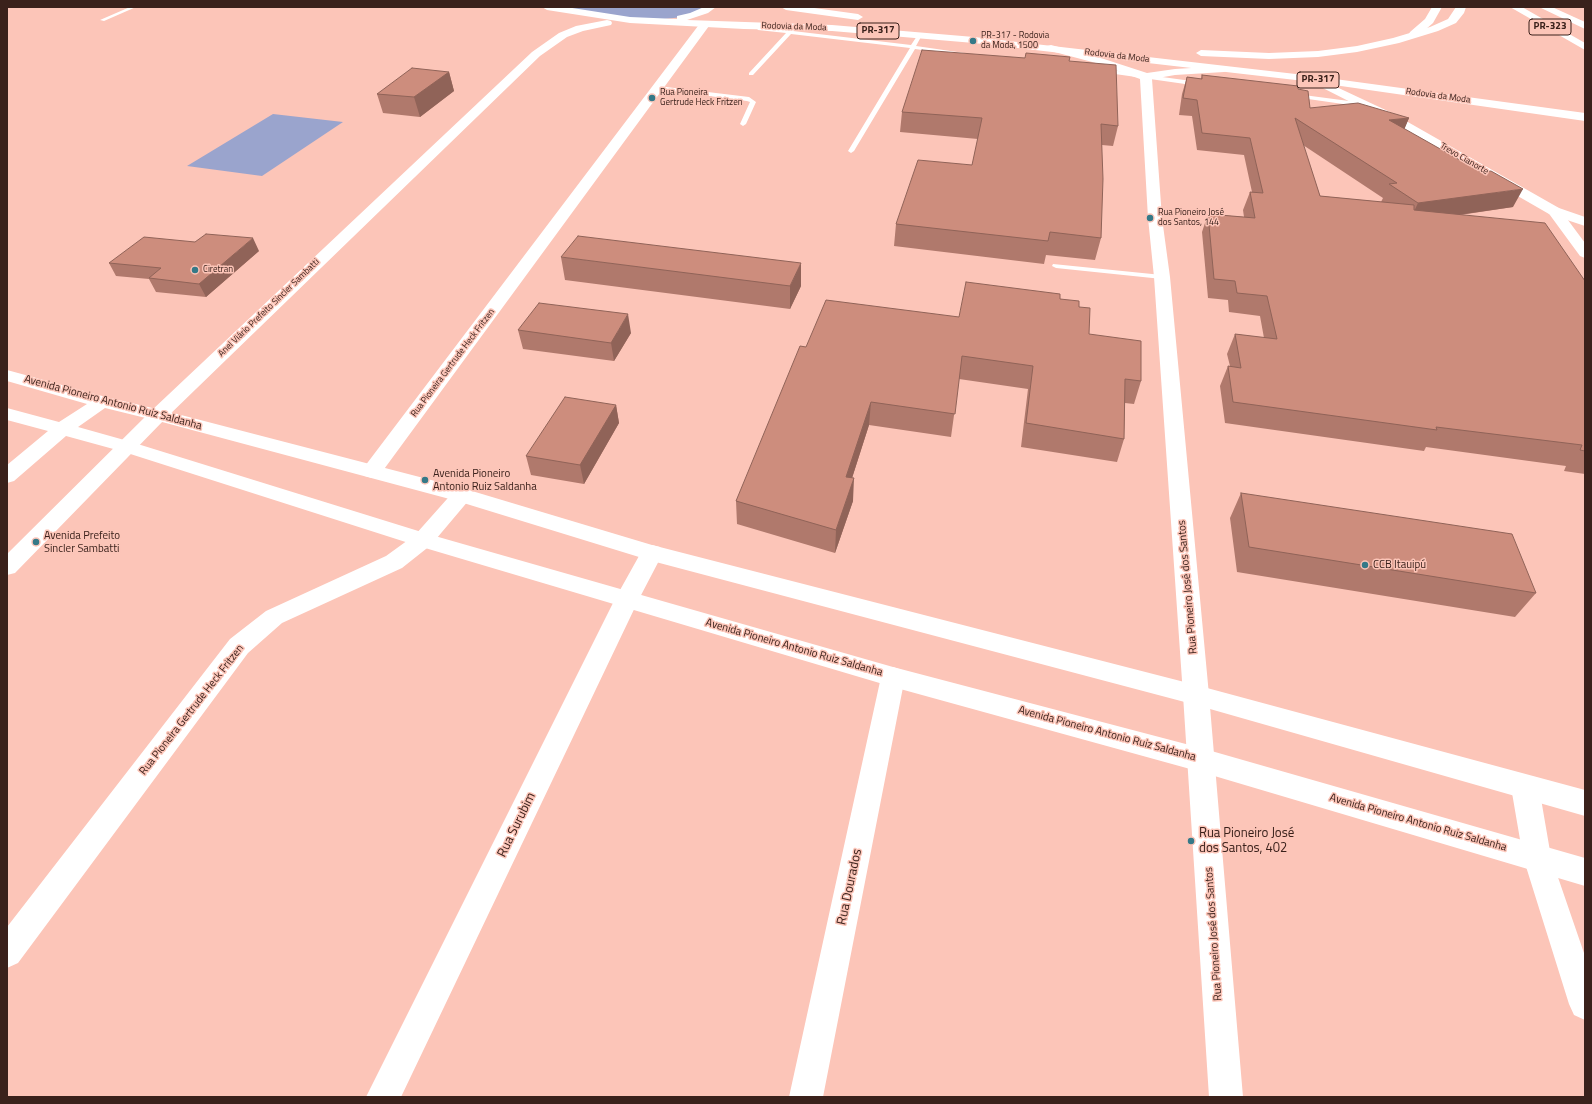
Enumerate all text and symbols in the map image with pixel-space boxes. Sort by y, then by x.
road number: PR-323 [1529,19,1571,35]
street label: Rodovia da Moda [761,20,827,34]
road number: PR-317 [857,23,899,39]
place label: PR-317 - Rodovia da Moda, 1500 [981,31,1049,52]
marker: PR-317 - Rodovia da Moda, 1500 [968,36,978,46]
street label: Rodovia da Moda [1084,47,1150,65]
road number: PR-317 [1297,72,1339,88]
street label: Rodovia da Moda [1405,86,1471,106]
place label: Rua Pioneira Gertrude Heck Fritzen [660,88,743,109]
marker: Rua Pioneira Gertrude Heck Fritzen [647,93,657,103]
street label: Trevo Cianorte [1438,141,1490,177]
place label: Rua Pioneiro José dos Santos, 144 [1158,208,1224,229]
marker: Rua Pioneiro José dos Santos, 144 [1145,213,1155,223]
street label: Anel Viário Prefeito Sincler Sambatti [216,257,322,359]
marker: Ciretran [190,265,200,275]
place label: Ciretran [203,265,233,275]
street label: Rua Pioneira Gertrude Heck Fritzen [409,307,497,419]
street label: Avenida Pioneiro Antonio Ruiz Saldanha [23,373,203,433]
place label: Avenida Pioneiro Antonio Ruiz Saldanha [433,467,537,493]
marker: Avenida Pioneiro Antonio Ruiz Saldanha [420,475,430,485]
street label: Rua Pioneiro José dos Santos [1176,519,1200,655]
place label: Avenida Prefeito Sincler Sambatti [44,529,120,555]
marker: Avenida Prefeito Sincler Sambatti [31,537,41,547]
place label: CCB Itauipú [1373,558,1426,572]
marker: CCB Itauipú [1360,560,1370,570]
street label: Avenida Pioneiro Antonio Ruiz Saldanha [704,616,884,680]
street label: Rua Pioneira Gertrude Heck Fritzen [137,642,247,778]
street label: Avenida Pioneiro Antonio Ruiz Saldanha [1017,704,1197,764]
street label: Rua Surubim [495,790,539,860]
street label: Avenida Pioneiro Antonio Ruiz Saldanha [1328,791,1508,855]
place label: Rua Pioneiro José dos Santos, 402 [1199,826,1294,857]
marker: Rua Pioneiro José dos Santos, 402 [1186,836,1196,846]
street label: Rua Dourados [834,848,866,926]
street label: Rua Pioneiro José dos Santos [1203,867,1225,1001]

